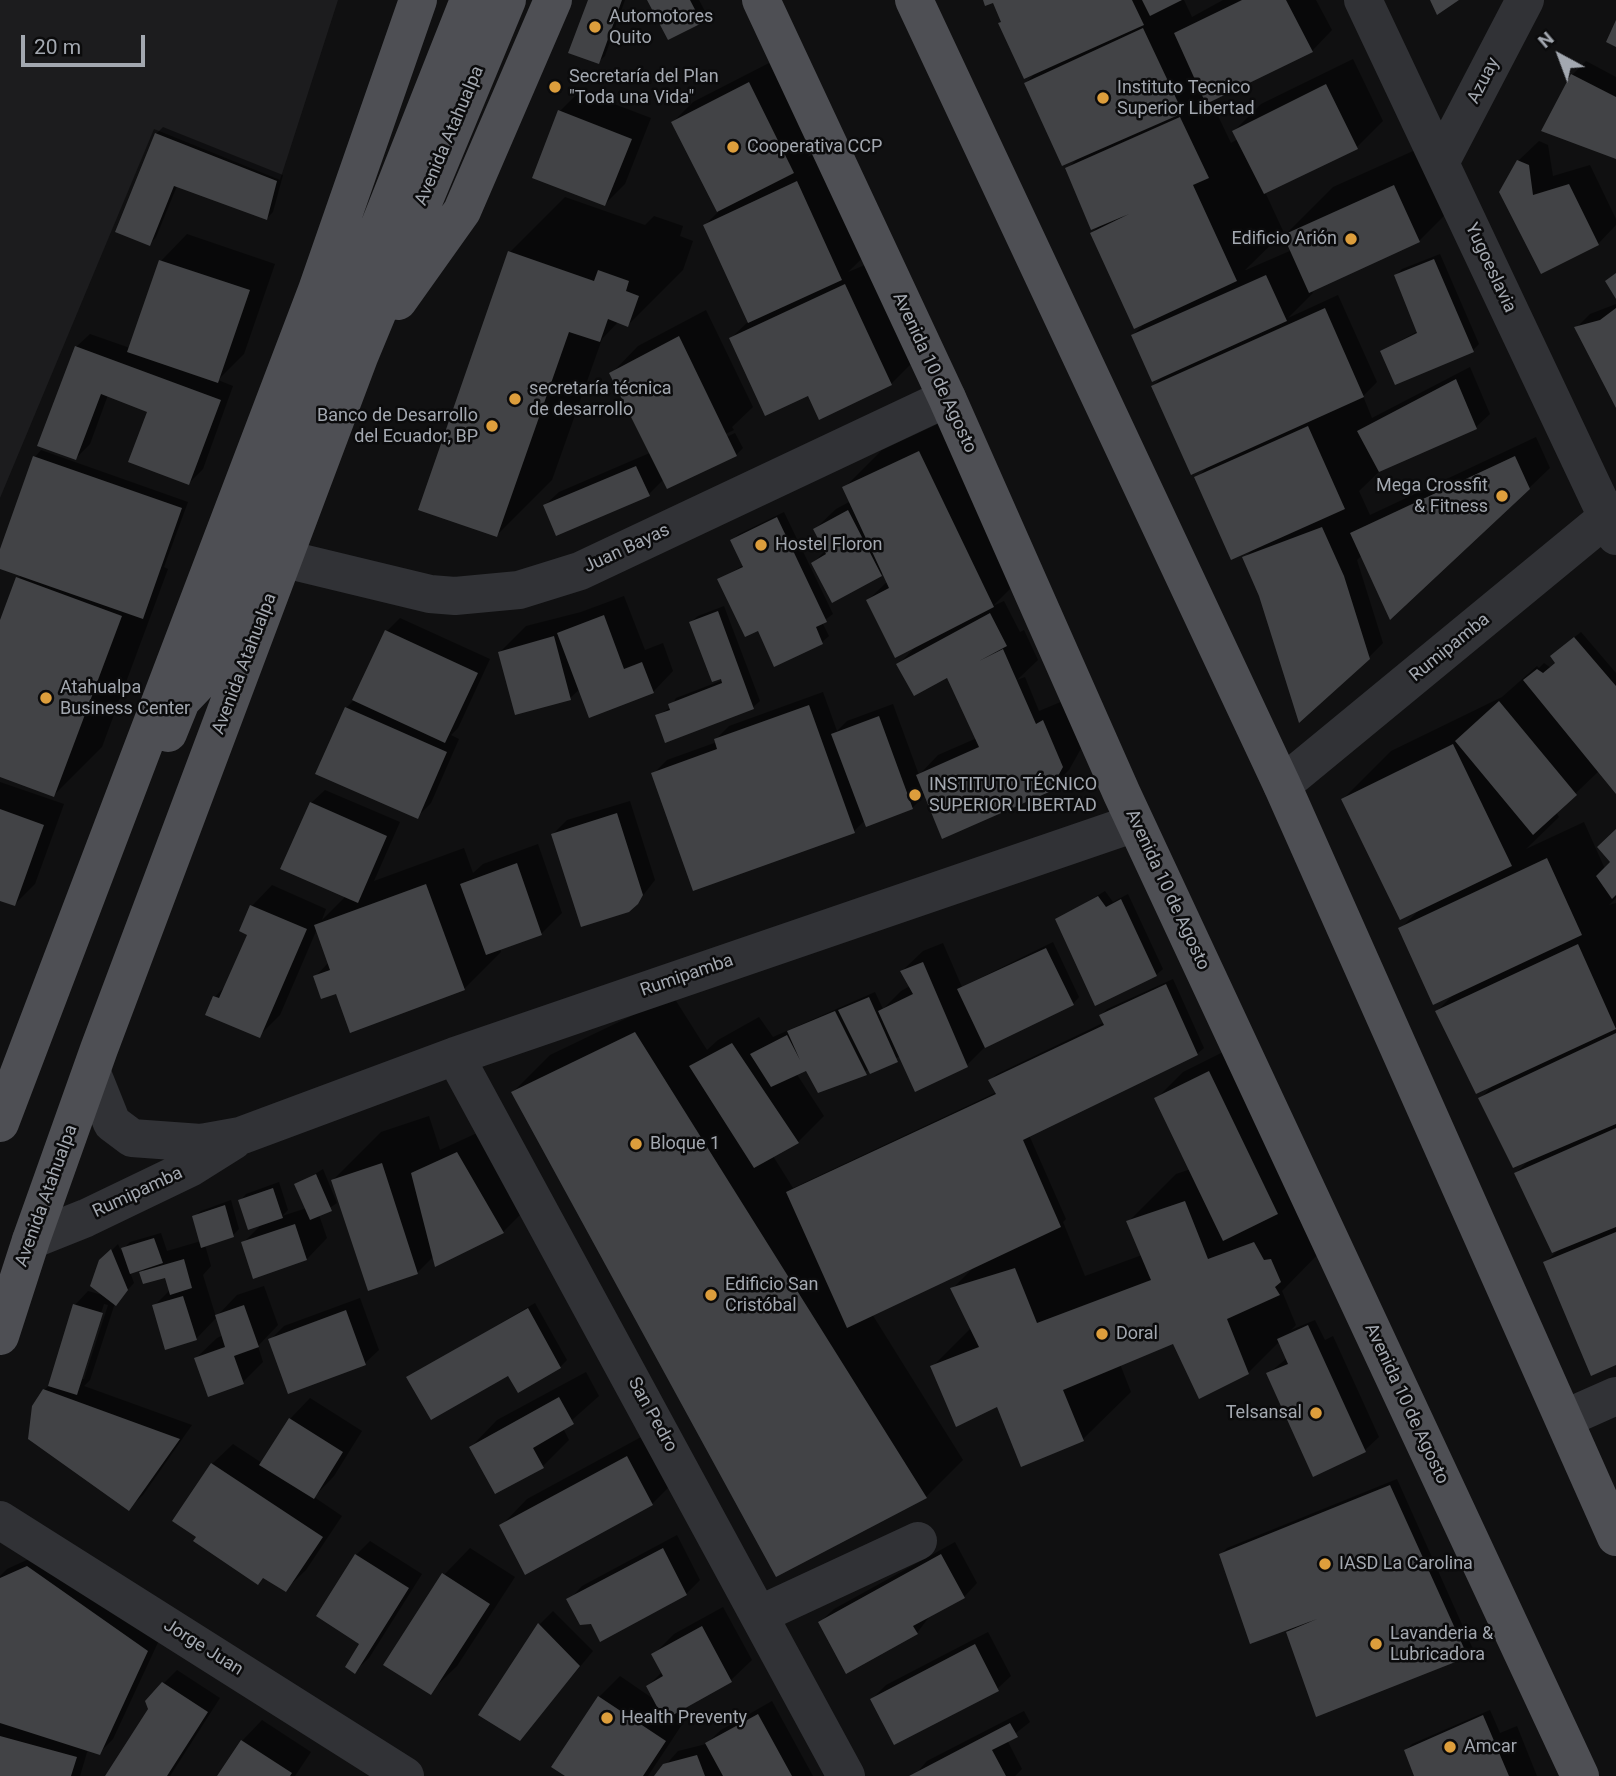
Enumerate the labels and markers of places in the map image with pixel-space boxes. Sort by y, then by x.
place label: Automotores Quito [609,6,713,48]
marker: Automotores Quito [587,19,603,35]
place label: Secretaría del Plan "Toda una Vida" [569,66,719,108]
place label: Instituto Tecnico Superior Libertad [1117,77,1255,119]
marker: Secretaría del Plan "Toda una Vida" [547,79,563,95]
marker: Instituto Tecnico Superior Libertad [1095,90,1111,106]
place label: Cooperativa CCP [747,136,882,158]
marker: Cooperativa CCP [725,139,741,155]
place label: Edificio Arión [1231,228,1337,250]
marker: Edificio Arión [1343,231,1359,247]
place label: secretaría técnica de desarrollo [529,378,672,420]
marker: secretaría técnica de desarrollo [507,391,523,407]
place label: Banco de Desarrollo del Ecuador, BP [317,405,478,448]
marker: Banco de Desarrollo del Ecuador, BP [484,418,500,434]
place label: Mega Crossfit & Fitness [1376,475,1488,518]
marker: Mega Crossfit & Fitness [1494,488,1510,504]
place label: Hostel Floron [775,534,882,556]
marker: Hostel Floron [753,537,769,553]
place label: Atahualpa Business Center [60,677,190,720]
marker: Atahualpa Business Center [38,690,54,706]
place label: INSTITUTO TÉCNICO SUPERIOR LIBERTAD [929,774,1097,816]
marker: INSTITUTO TÉCNICO SUPERIOR LIBERTAD [907,787,923,803]
place label: Bloque 1 [650,1133,720,1155]
marker: Bloque 1 [628,1136,644,1152]
place label: Edificio San Cristóbal [725,1274,819,1316]
marker: Edificio San Cristóbal [703,1287,719,1303]
place label: Doral [1116,1323,1158,1345]
marker: Doral [1094,1326,1110,1342]
place label: Telsansal [1226,1402,1302,1424]
marker: Telsansal [1308,1405,1324,1421]
place label: IASD La Carolina [1339,1553,1473,1575]
marker: IASD La Carolina [1317,1556,1333,1572]
place label: Lavanderia & Lubricadora [1390,1623,1493,1666]
marker: Lavanderia & Lubricadora [1368,1636,1384,1652]
place label: Health Preventy [621,1707,747,1729]
marker: Health Preventy [599,1710,615,1726]
place label: Amcar [1464,1736,1517,1758]
marker: Amcar [1442,1739,1458,1755]

